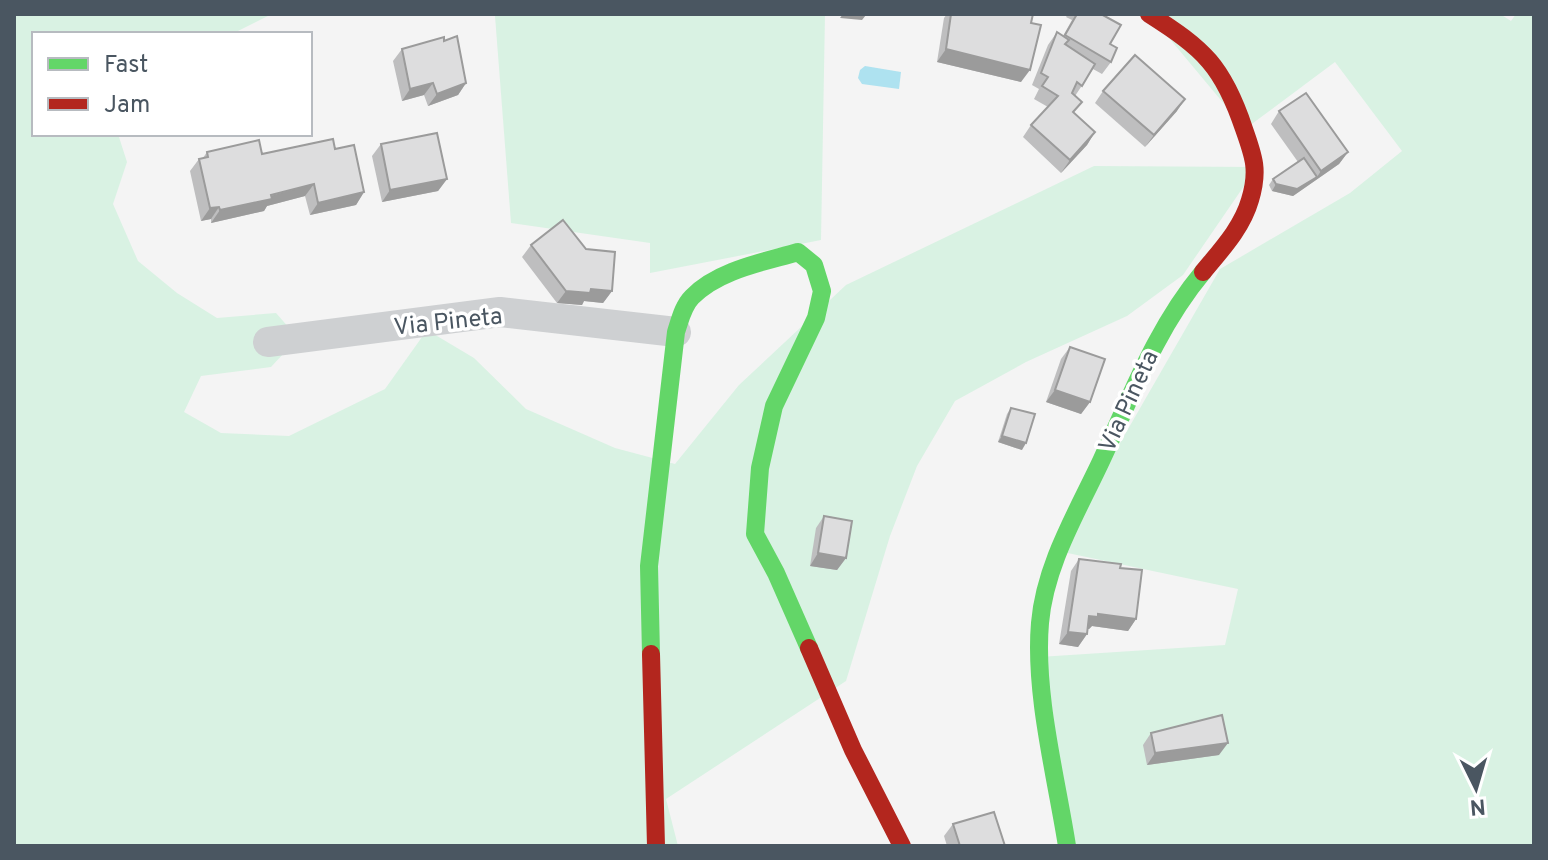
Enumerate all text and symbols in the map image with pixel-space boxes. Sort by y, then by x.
legend [32,32,312,136]
text: Fast [104,51,148,81]
text: Jam [104,91,150,121]
street label: Via Pineta [392,302,504,344]
street label: Via Pineta [1093,346,1166,458]
north arrow [1436,748,1516,828]
text: N [1468,791,1487,820]

